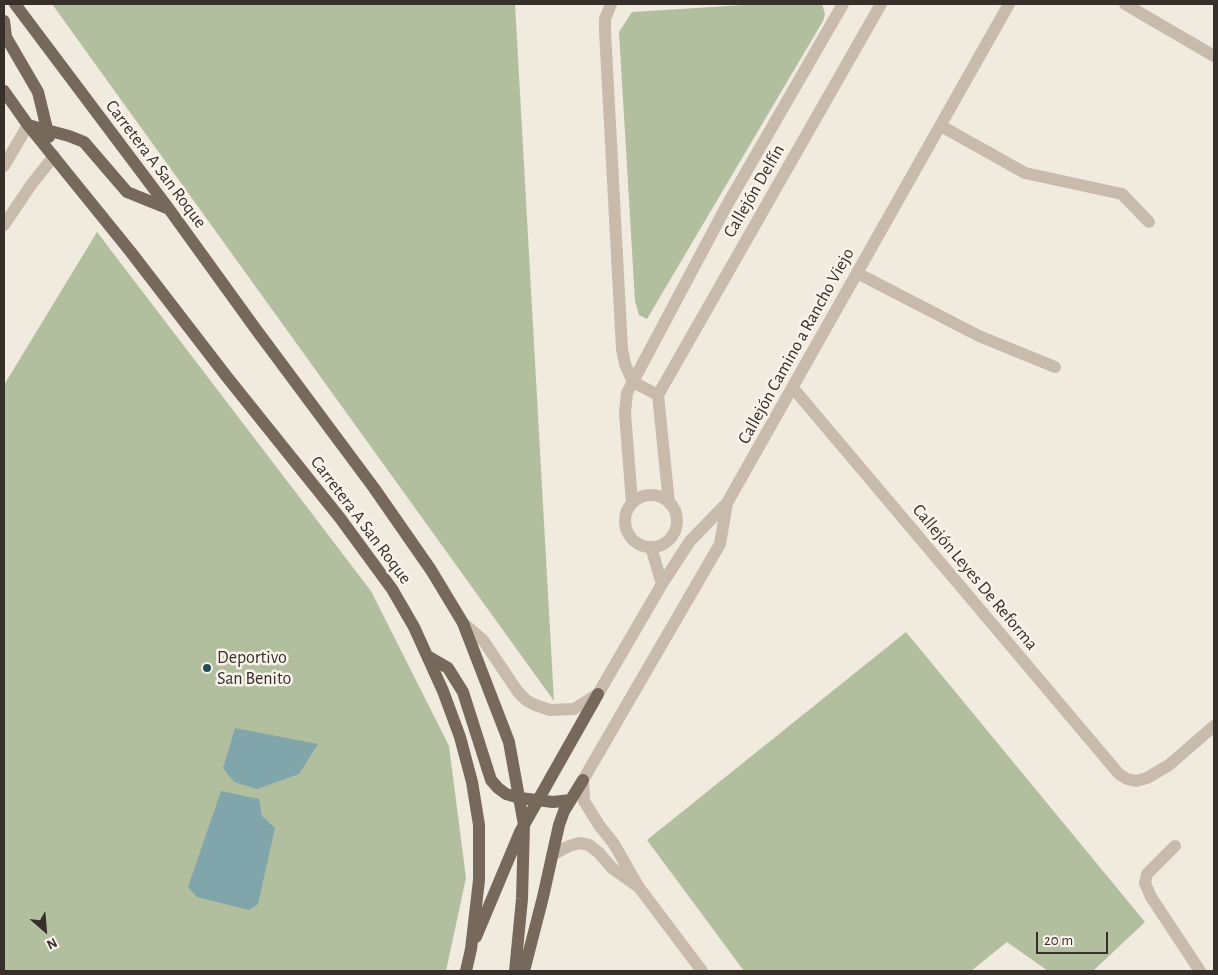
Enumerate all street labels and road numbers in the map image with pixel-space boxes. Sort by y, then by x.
street label: Carretera A San Roque [101,96,211,232]
street label: Callejón Delfín [719,141,789,241]
street label: Callejón Camino a Rancho Viejo [733,244,859,448]
street label: Carretera A San Roque [306,452,416,588]
street label: Callejón Leyes De Reforma [907,499,1043,655]

